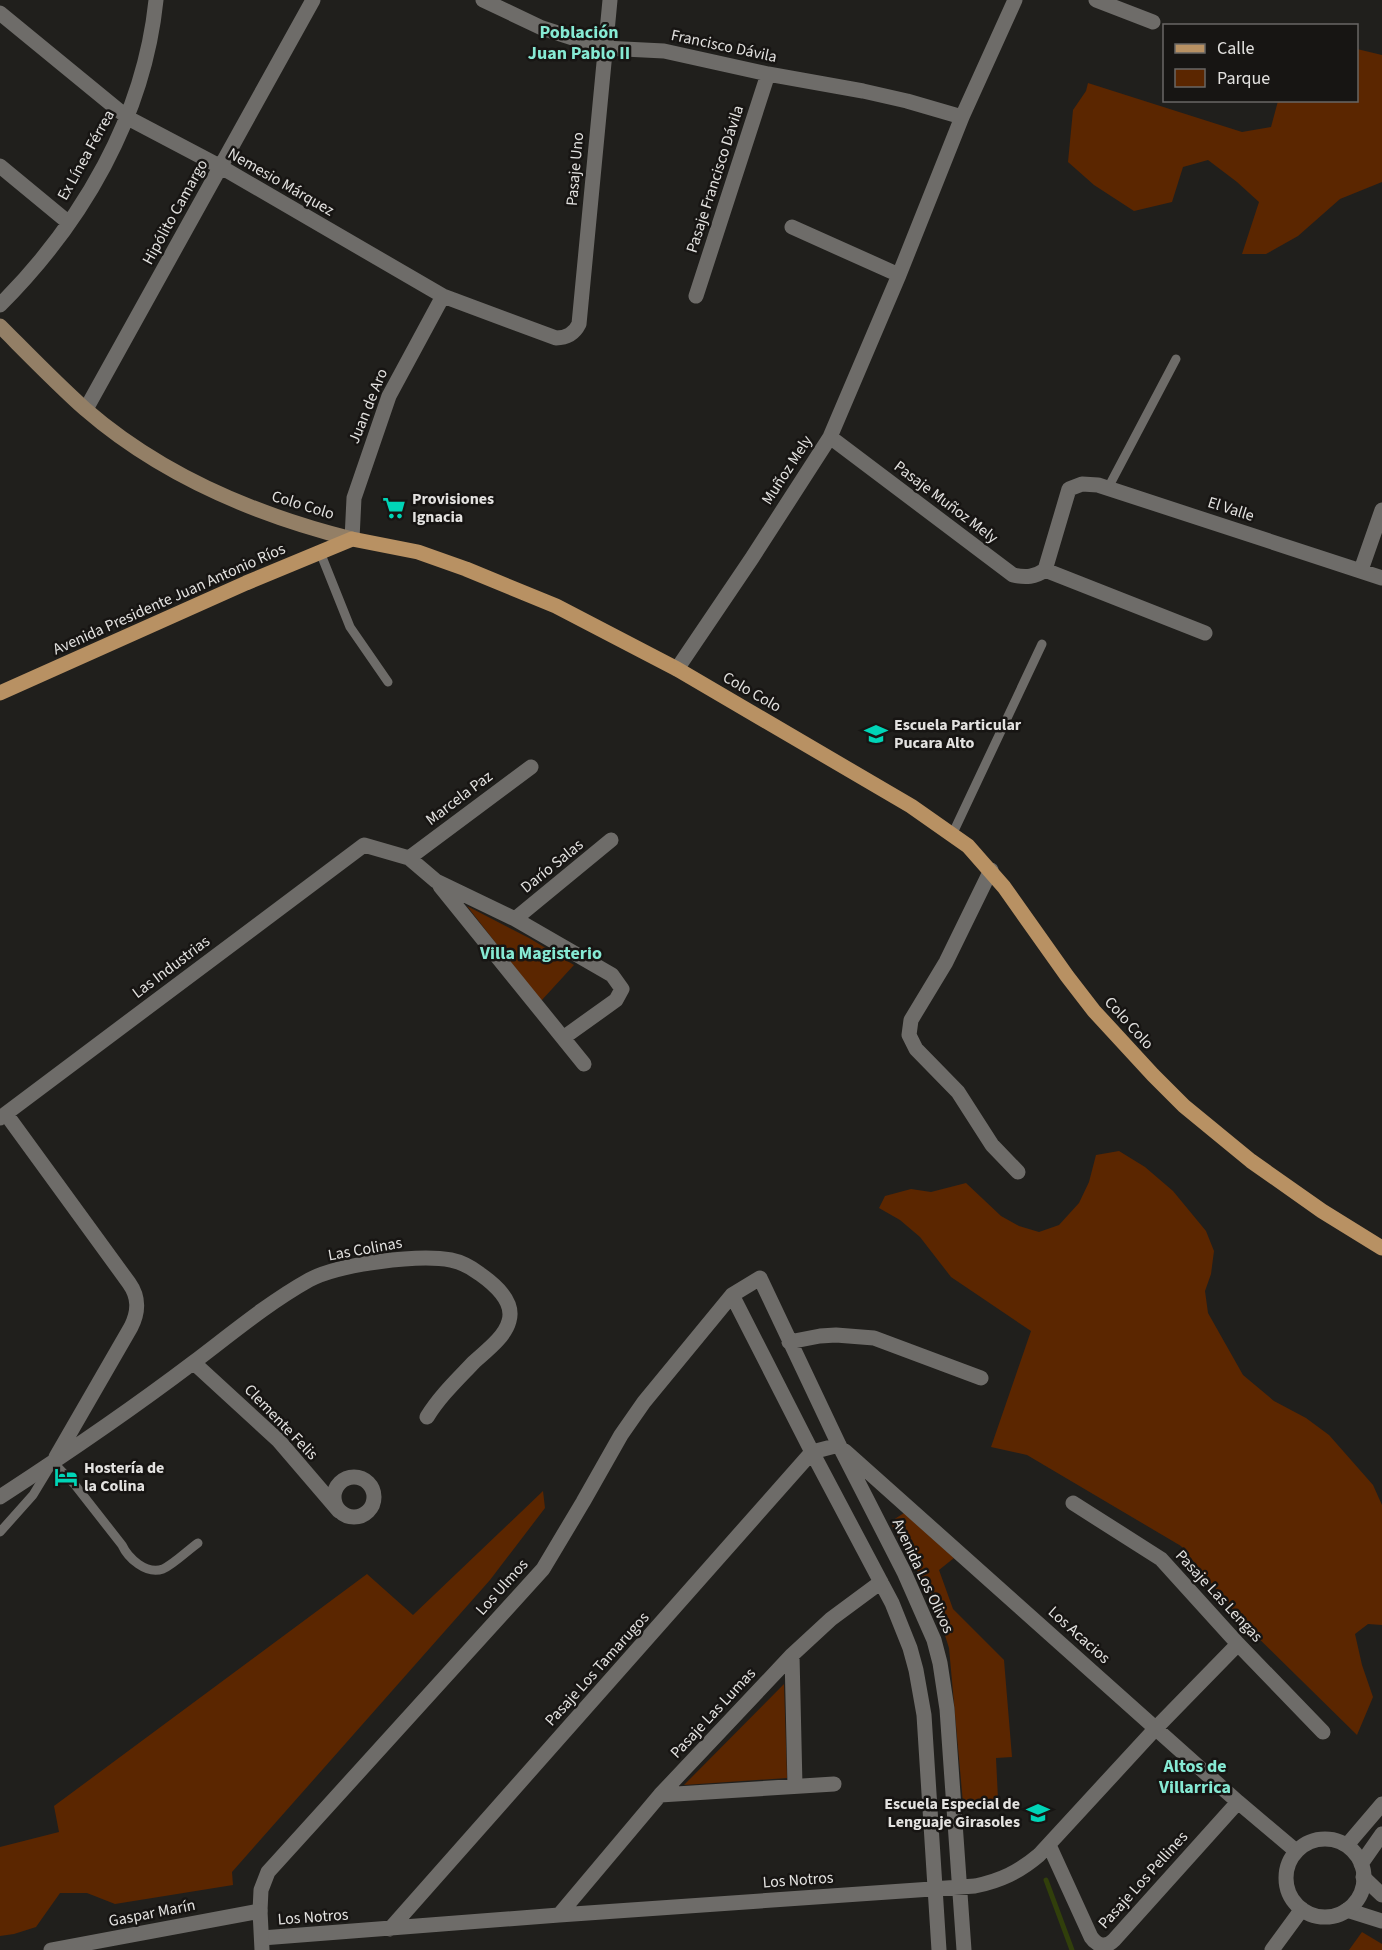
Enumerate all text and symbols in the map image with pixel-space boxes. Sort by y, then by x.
district label: Población Juan Pablo II [528,20,630,66]
street label: Francisco Dávila [669,24,779,68]
legend [1163,24,1358,102]
text: Calle [1217,36,1255,61]
text: Parque [1217,66,1270,91]
street label: Pasaje Francisco Dávila [681,102,749,256]
street label: Ex Línea Férrea [52,106,120,204]
street label: Pasaje Uno [561,131,589,207]
street label: Nemesio Márquez [224,143,338,221]
street label: Hipólito Camargo [137,155,213,269]
street label: Juan de Aro [343,365,393,447]
street label: Muñoz Mely [756,431,818,509]
street label: Pasaje Muñoz Mely [889,456,1003,549]
street label: Colo Colo [269,485,337,525]
place label: Provisiones Ignacia [412,488,494,528]
street label: El Valle [1205,491,1257,527]
supermarket icon: Provisiones Ignacia [381,495,407,521]
street label: Avenida Presidente Juan Antonio Ríos [49,538,289,660]
street label: Colo Colo [719,666,785,718]
place label: Escuela Particular Pucara Alto [894,714,1022,754]
school or university icon: Escuela Particular Pucara Alto [863,721,889,747]
street label: Marcela Paz [421,765,497,830]
street label: Darío Salas [516,834,588,898]
street label: Las Industrias [128,930,215,1004]
district label: Villa Magisterio [479,941,602,966]
street label: Colo Colo [1099,992,1159,1054]
street label: Las Colinas [326,1232,404,1266]
street label: Clemente Felis [239,1379,323,1465]
place label: Hostería de la Colina [84,1457,164,1497]
hotel icon: Hostería de la Colina [53,1464,79,1490]
street label: Avenida Los Olivos [887,1515,959,1637]
street label: Pasaje Las Lengas [1170,1545,1268,1647]
street label: Los Ulmos [471,1554,533,1620]
street label: Los Acacios [1043,1601,1115,1669]
street label: Pasaje Los Tamarugos [540,1607,654,1731]
street label: Pasaje Las Lumas [665,1663,761,1763]
district label: Altos de Villarrica [1158,1754,1231,1800]
place label: Escuela Especial de Lenguaje Girasoles [884,1793,1020,1833]
school or university icon: Escuela Especial de Lenguaje Girasoles [1025,1800,1051,1826]
street label: Pasaje Los Pellines [1093,1826,1193,1934]
street label: Los Notros [762,1867,834,1893]
street label: Gaspar Marín [107,1894,197,1932]
street label: Los Notros [277,1904,349,1930]

